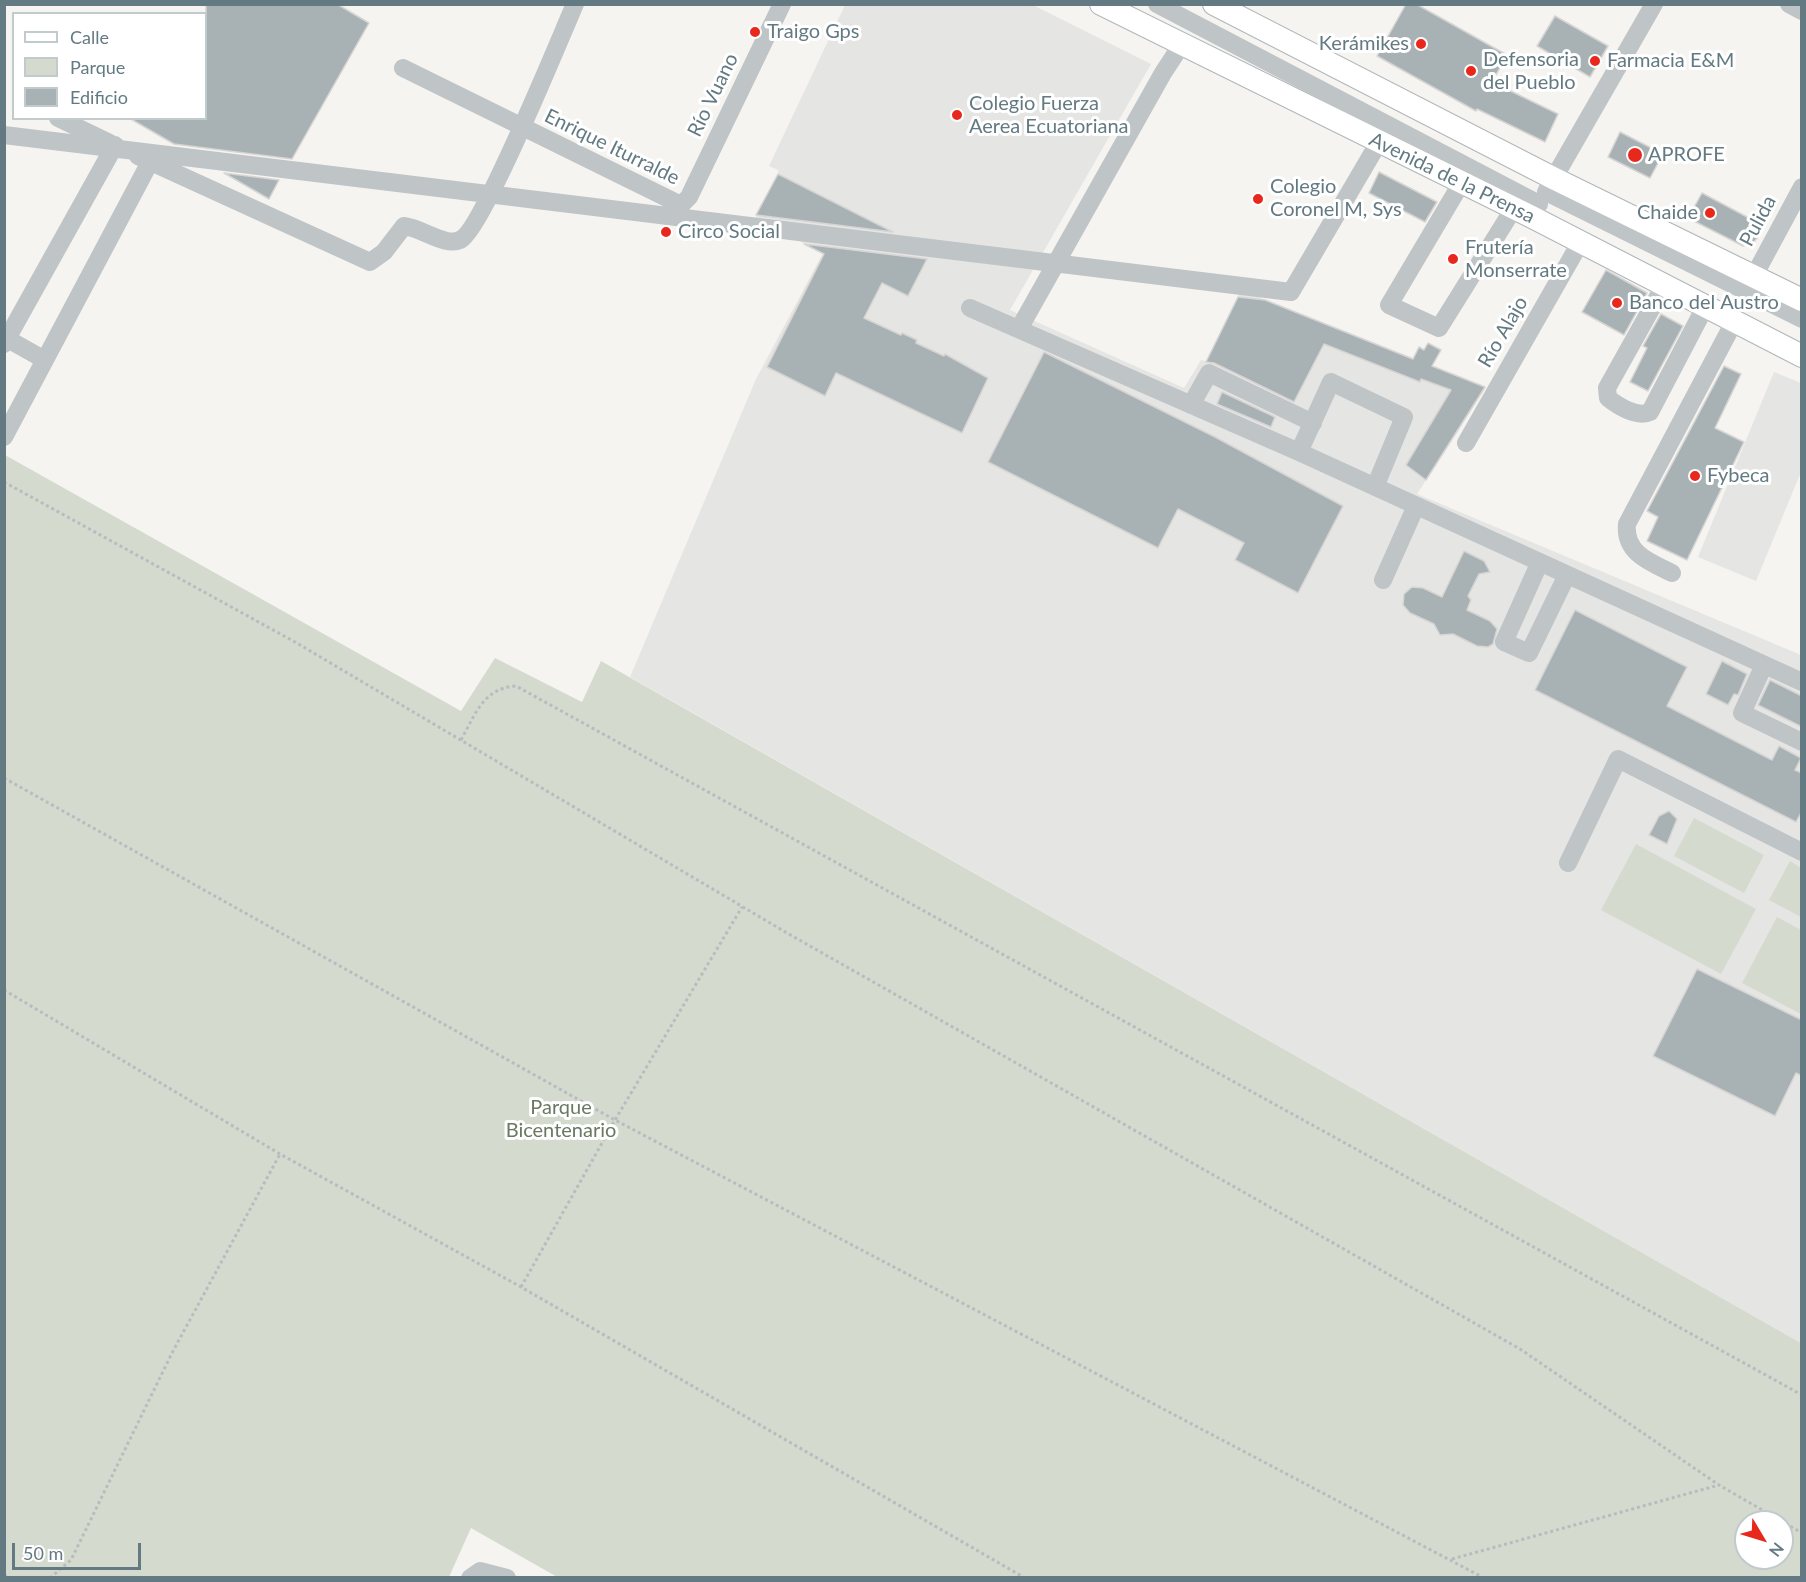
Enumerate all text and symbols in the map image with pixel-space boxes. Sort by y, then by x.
legend [12,12,207,120]
place label: Traigo Gps [767,20,859,44]
marker: Traigo Gps [748,25,762,39]
text: Calle [70,26,109,48]
place label: Kerámikes [1319,32,1409,56]
marker: Kerámikes [1414,37,1428,51]
place label: Defensoria del Pueblo [1483,48,1579,95]
street label: Río Vuano [683,49,743,141]
place label: Farmacia E&M [1607,49,1734,73]
marker: Farmacia E&M [1588,54,1602,68]
text: Parque [70,56,125,78]
marker: Defensoria del Pueblo [1464,64,1478,78]
text: Edificio [70,86,128,108]
place label: Colegio Fuerza Aerea Ecuatoriana [969,92,1128,139]
street label: Enrique Iturralde [541,104,683,190]
marker: Colegio Fuerza Aerea Ecuatoriana [950,108,964,122]
street label: Avenida de la Prensa [1365,127,1539,229]
place label: APROFE [1648,143,1725,167]
marker: APROFE [1626,146,1644,164]
place label: Colegio Coronel M, Sys [1270,175,1402,222]
marker: Colegio Coronel M, Sys [1251,192,1265,206]
street label: Pulida [1735,192,1781,250]
place label: Chaide [1637,201,1698,225]
marker: Chaide [1703,206,1717,220]
place label: Circo Social [678,220,780,244]
marker: Circo Social [659,225,673,239]
place label: Frutería Monserrate [1465,236,1567,283]
marker: Frutería Monserrate [1446,252,1460,266]
place label: Banco del Austro [1629,291,1779,315]
street label: Río Alajo [1473,292,1533,372]
marker: Banco del Austro [1610,296,1624,310]
place label: Fybeca [1707,464,1770,488]
marker: Fybeca [1688,469,1702,483]
park label: Parque Bicentenario [506,1096,616,1143]
north arrow [1734,1510,1794,1570]
scale bar [15,1531,144,1569]
text: N [1766,1539,1788,1561]
text: 50 m [23,1542,63,1564]

